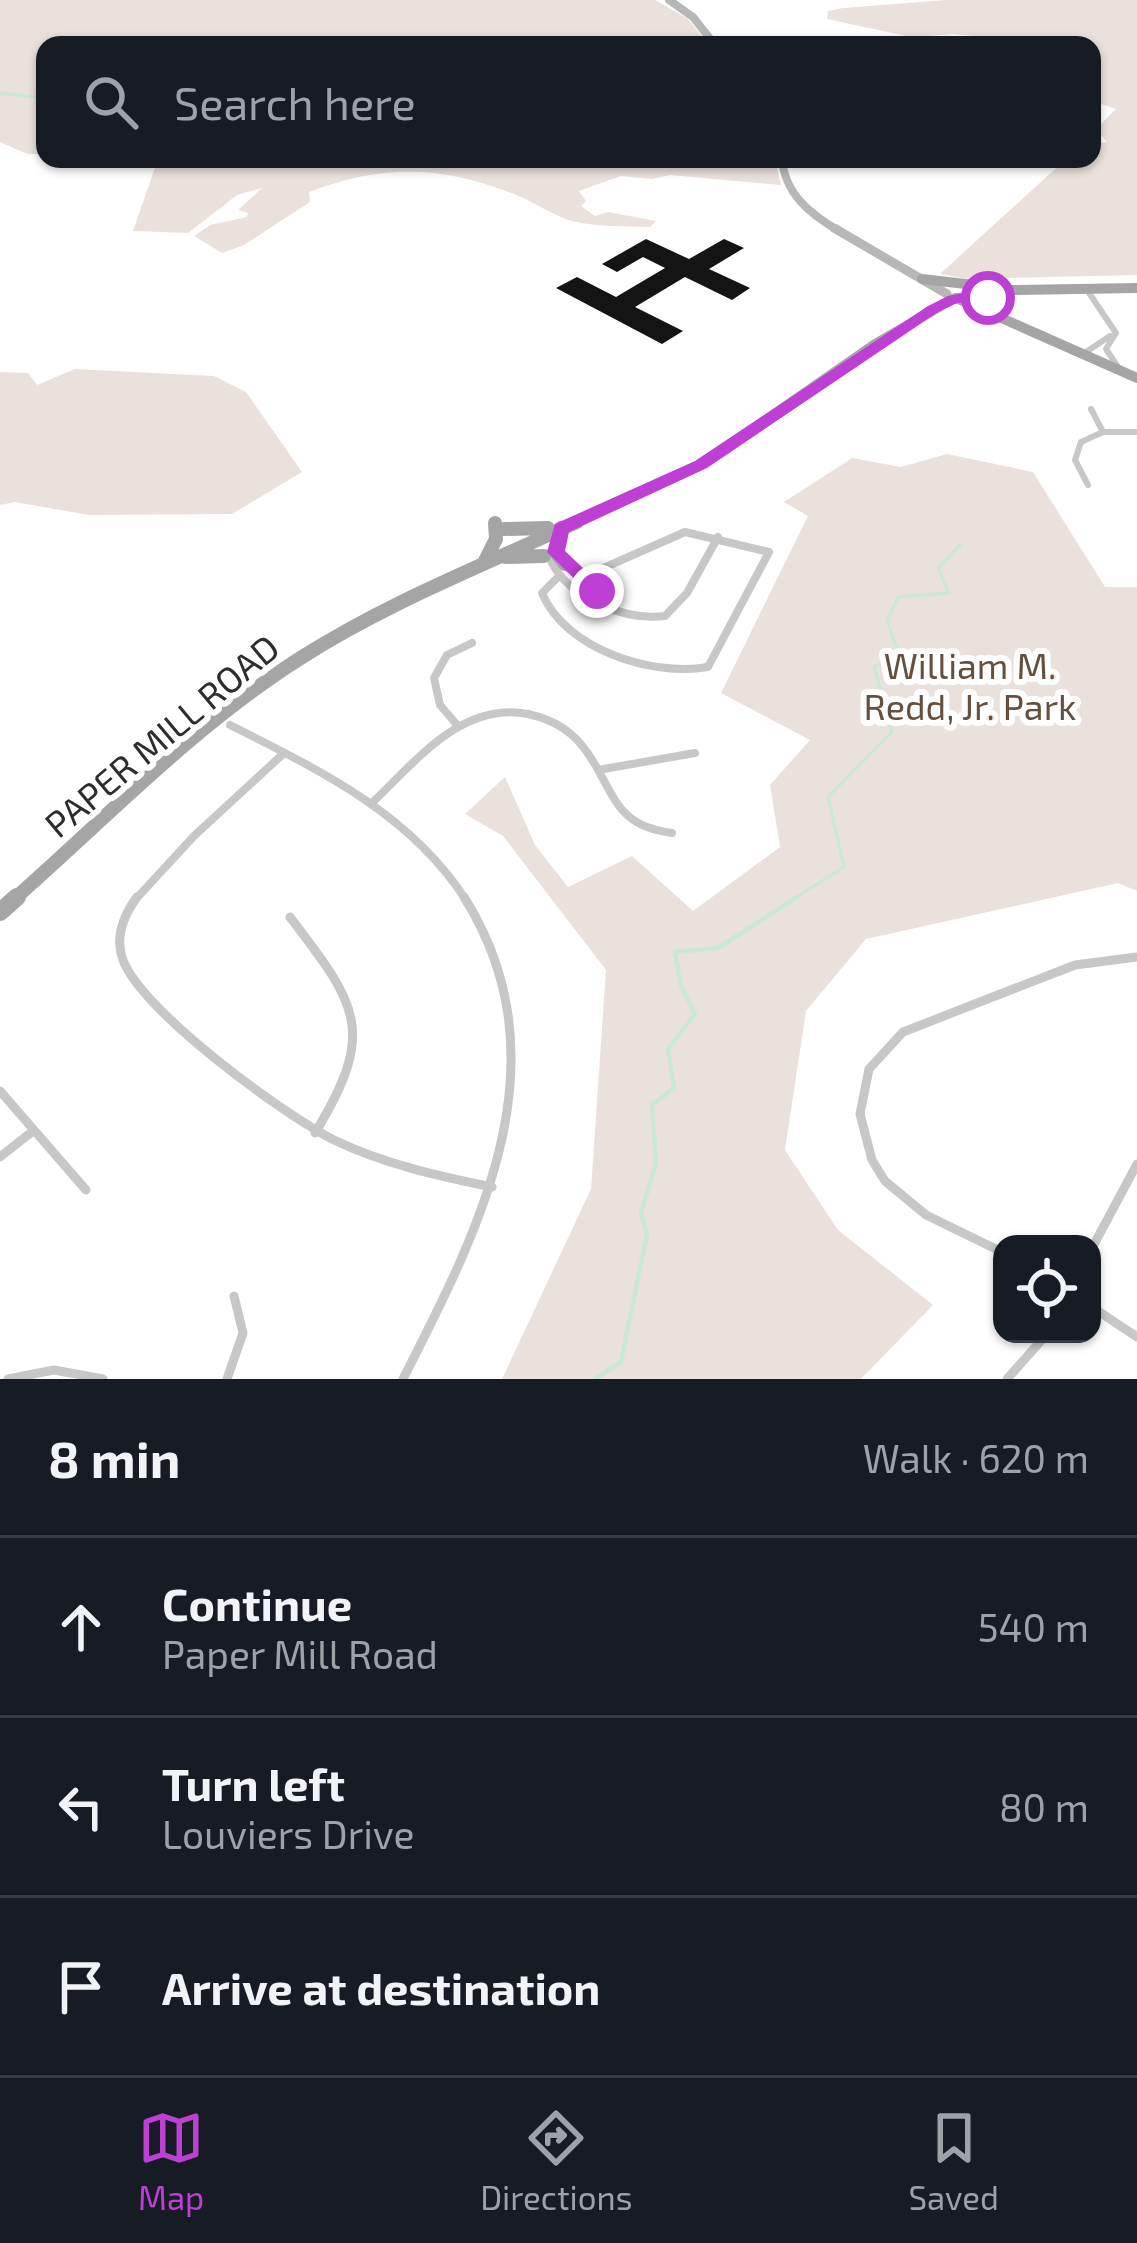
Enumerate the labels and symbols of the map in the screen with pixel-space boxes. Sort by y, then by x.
route start [961,271,1015,325]
route end [570,564,624,618]
street label: PAPER MILL ROAD [35,625,287,845]
park label: William M. Redd, Jr. Park [864,643,1076,727]

